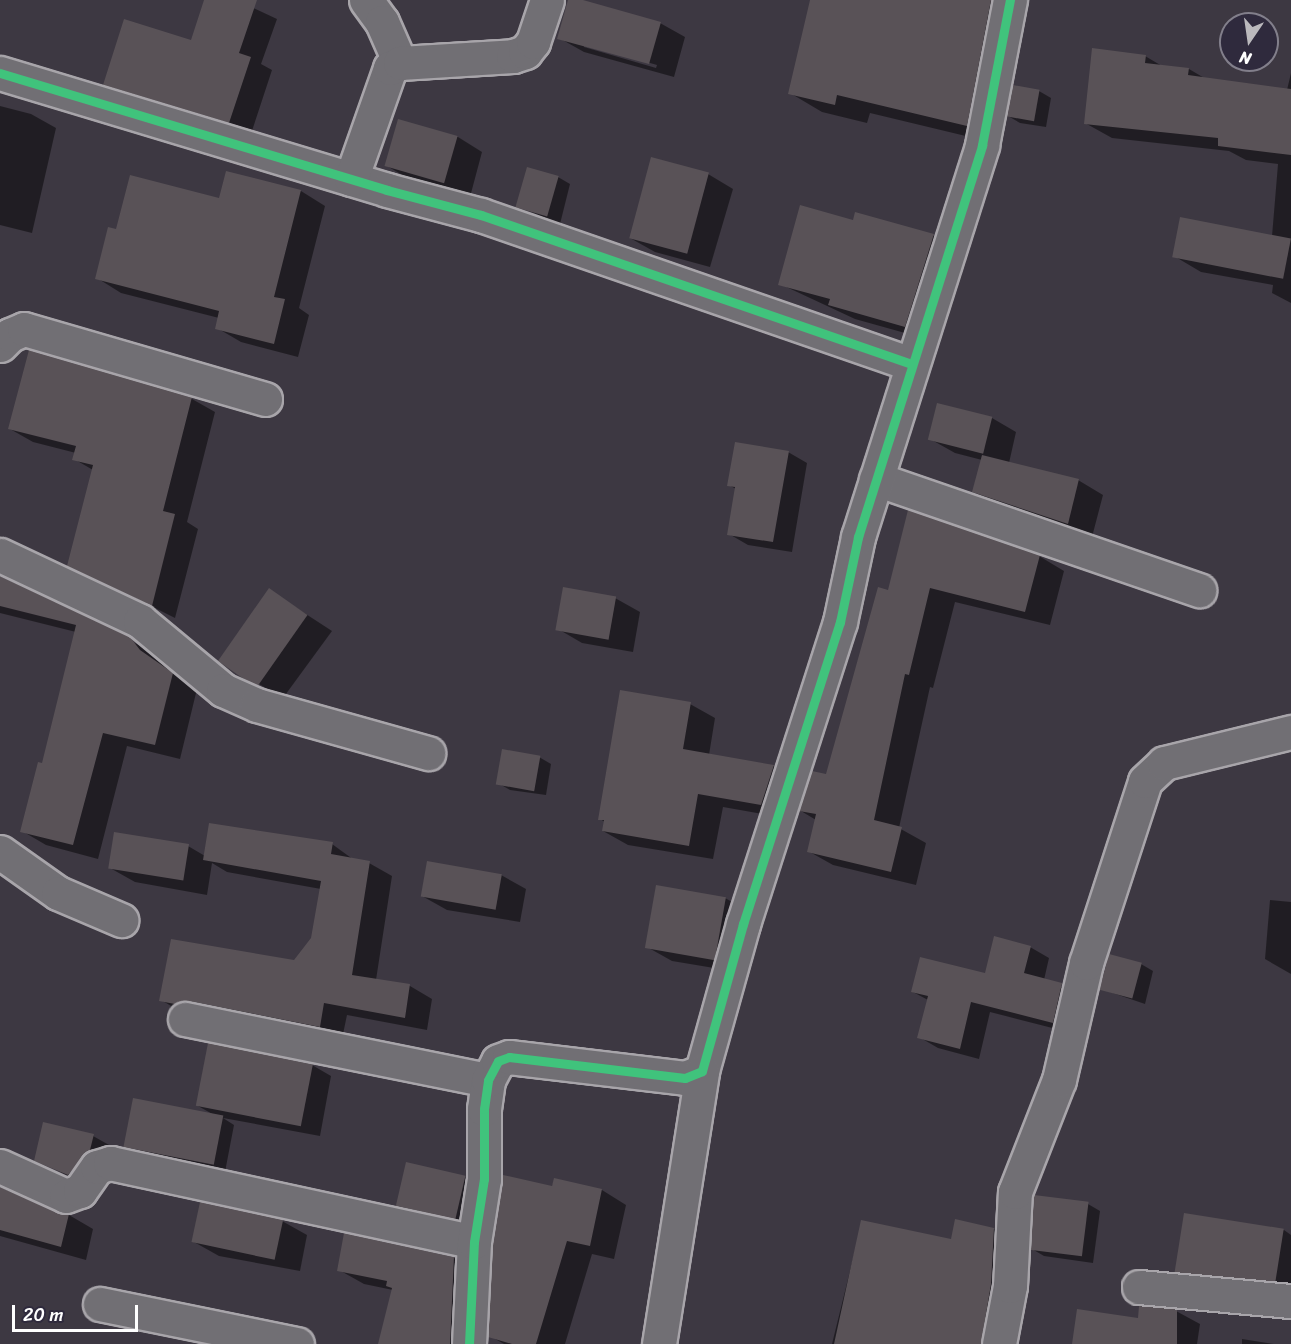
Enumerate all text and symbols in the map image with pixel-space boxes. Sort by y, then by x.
north arrow [1219,12,1279,72]
text: N [1237,43,1254,73]
scale bar [15,1293,141,1331]
text: 20 m [23,1299,63,1331]

